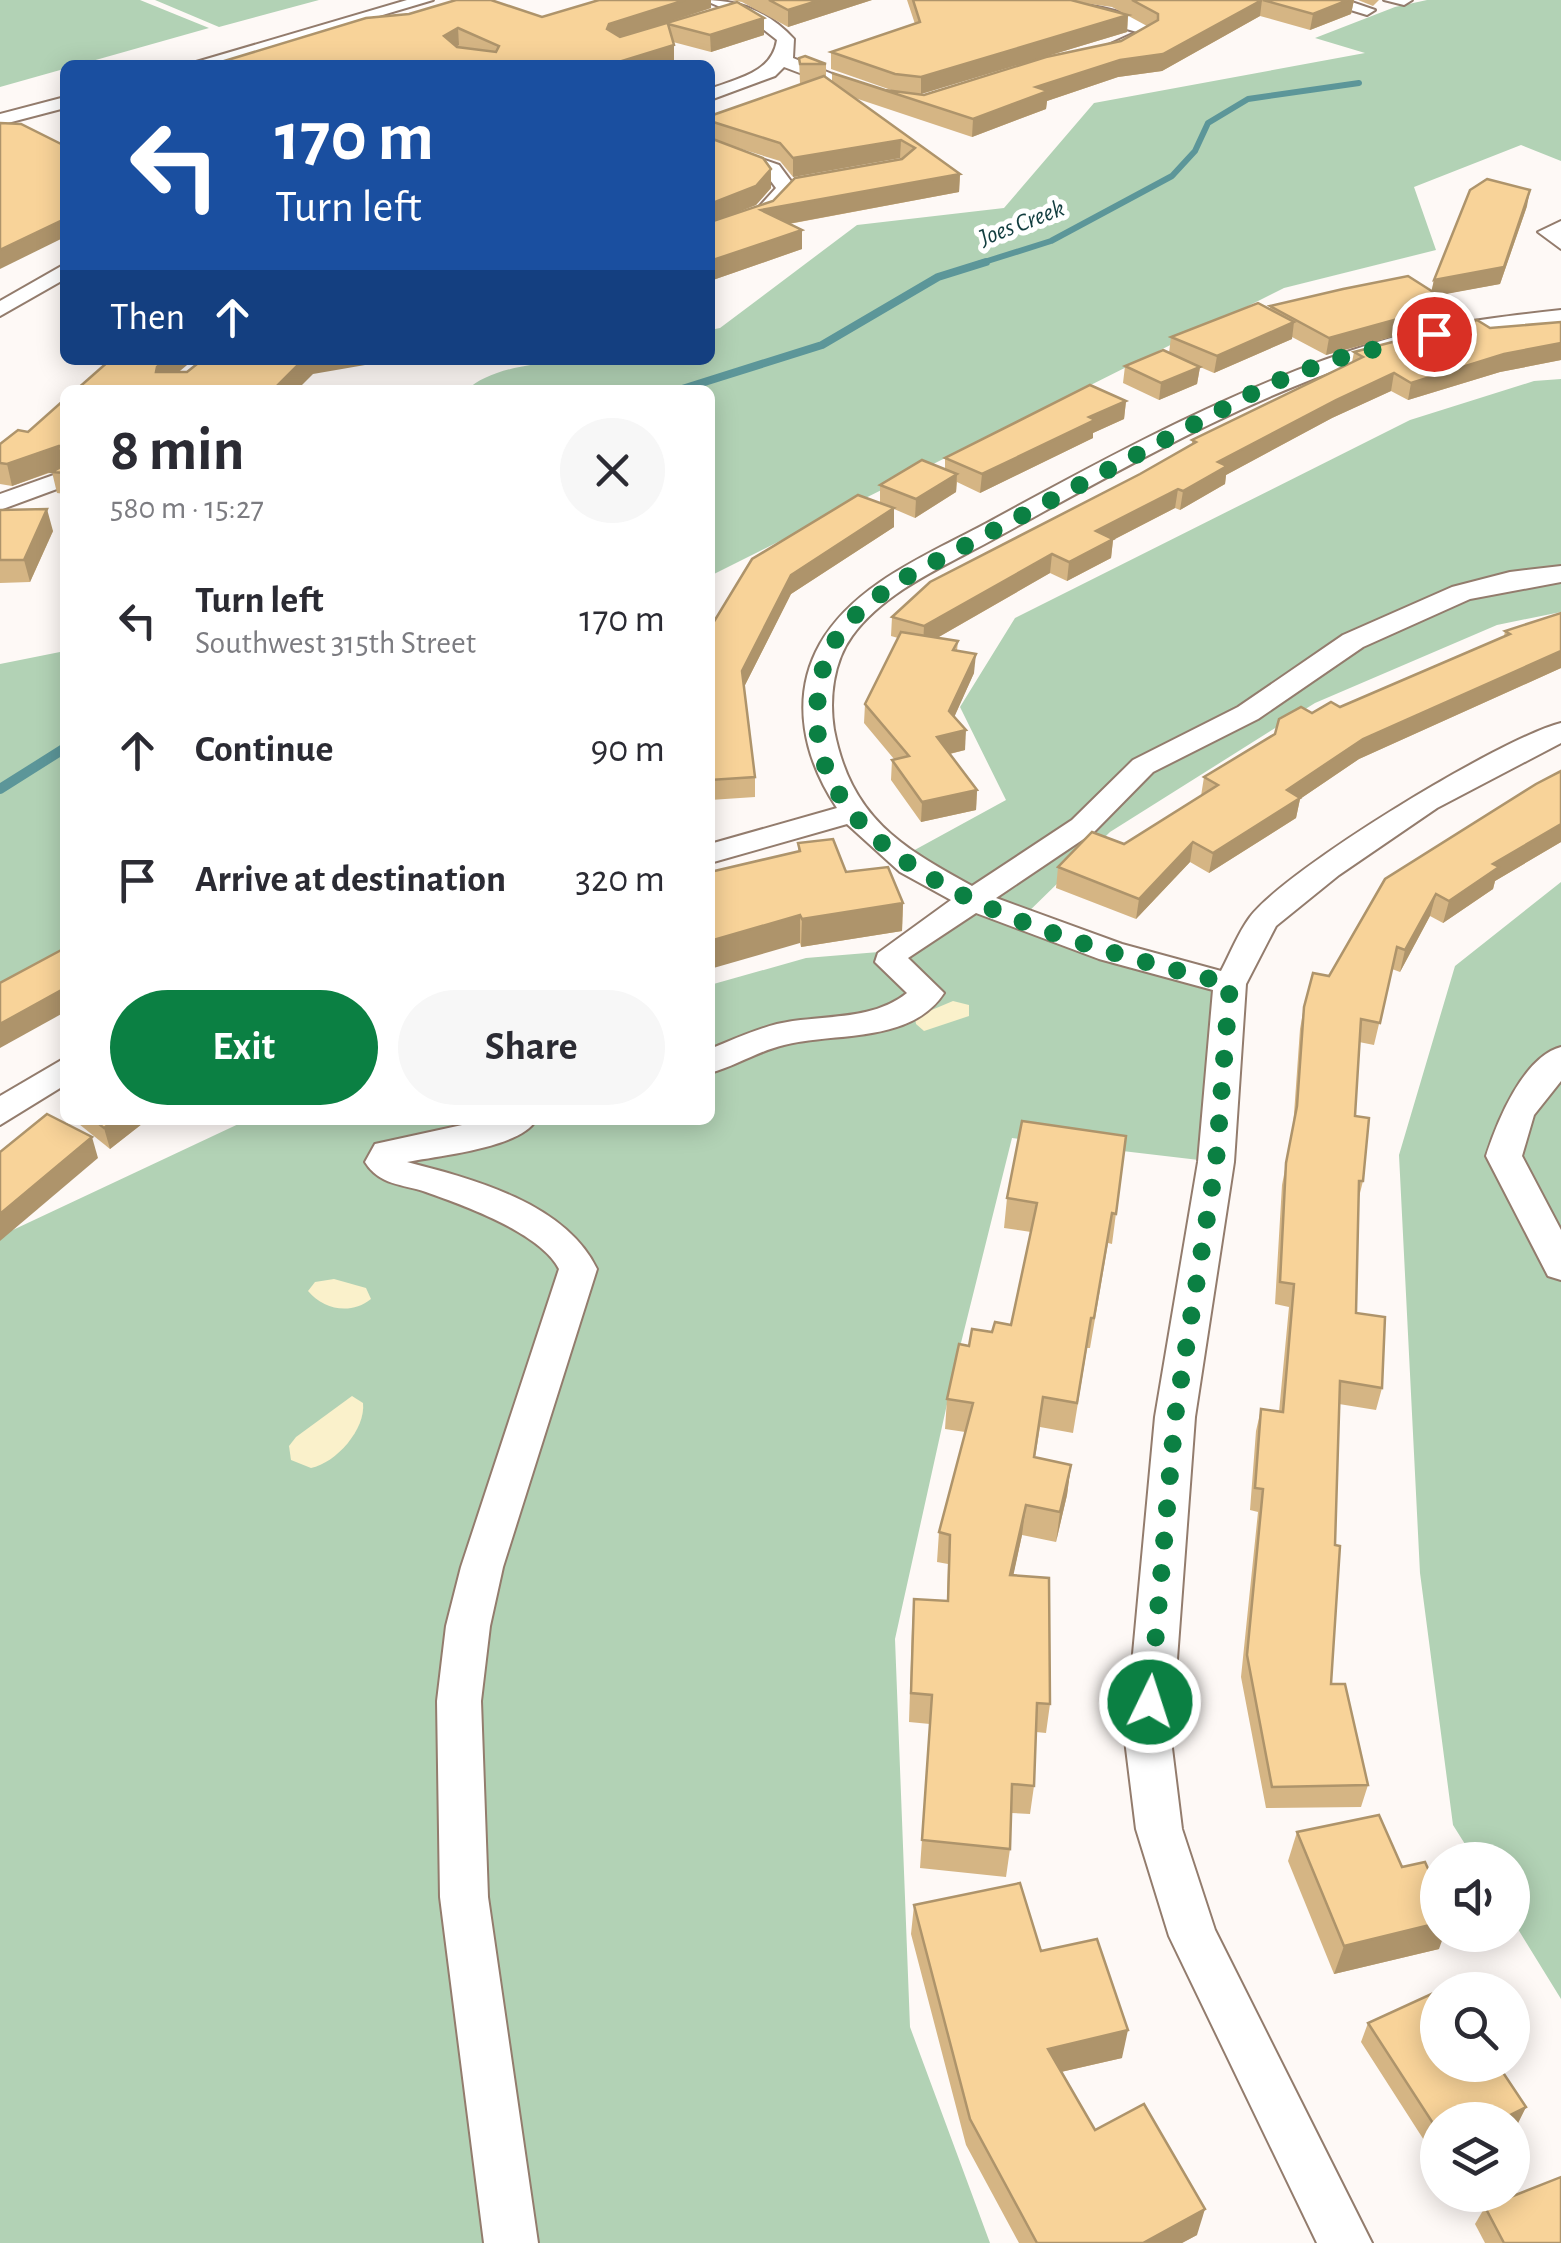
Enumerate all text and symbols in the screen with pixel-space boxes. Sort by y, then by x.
icon: left [110,100,240,230]
text: 170 m [275,103,434,173]
text: Turn left [275,185,422,230]
water label: Joes Creek [975,195,1068,251]
icon: ahead [205,290,260,345]
pin [1392,292,1477,377]
text: Then [110,299,185,337]
icon: arrive [1407,307,1462,362]
button: close [560,418,665,523]
text: 8 min [110,421,244,481]
text: 580 m · 15:27 [110,492,264,524]
text: Turn left [195,582,323,620]
icon: left [110,593,165,648]
text: 170 m [579,601,665,639]
text: Southwest 315th Street [195,627,476,659]
icon: ahead [110,723,165,778]
text: Continue [195,731,333,769]
text: 90 m [590,731,665,769]
icon: arrive [110,853,165,908]
text: Arrive at destination [195,861,506,899]
text: 320 m [575,861,665,899]
button: Exit [110,990,378,1105]
button: Share [398,990,665,1105]
position arrow [1098,1650,1202,1754]
map controls [1420,1842,1530,2212]
button: sound [1420,1842,1530,1952]
button: search [1420,1972,1530,2082]
button: layers [1420,2102,1530,2212]

